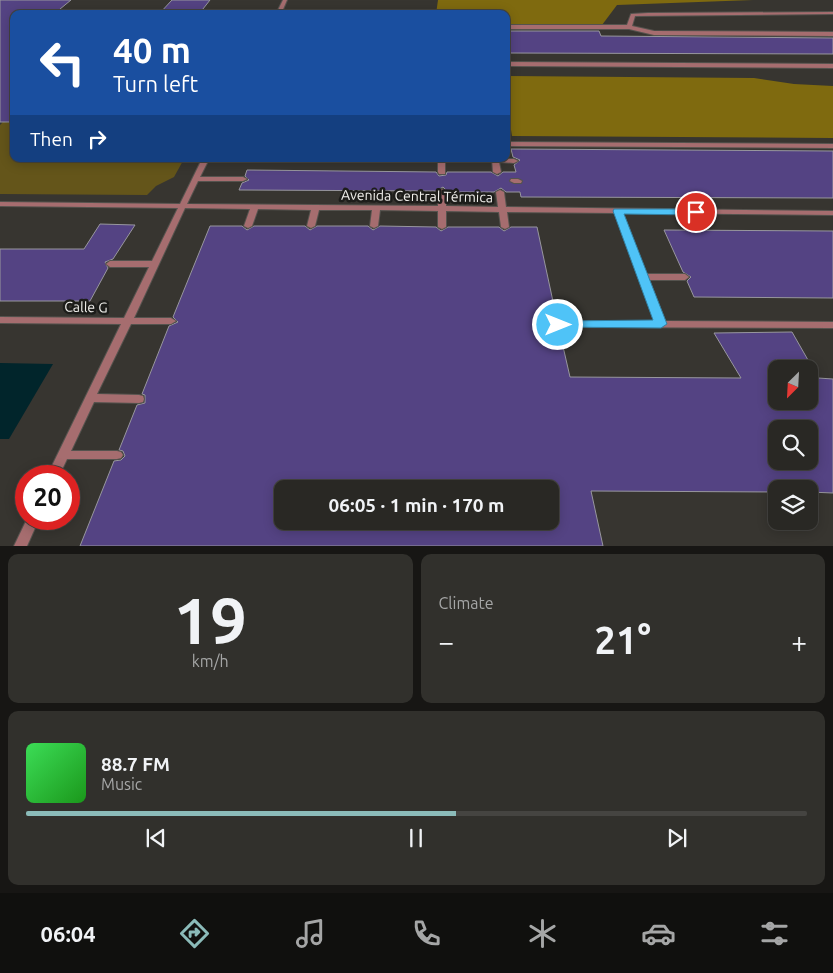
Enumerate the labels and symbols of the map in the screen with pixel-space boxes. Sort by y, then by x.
street label: Avenida Central Térmica [341,187,493,205]
pin [675,191,717,233]
position arrow [531,298,583,350]
street label: Calle G [64,299,108,315]
north arrow [768,360,818,410]
speed limit sign: 20 [15,465,80,530]

